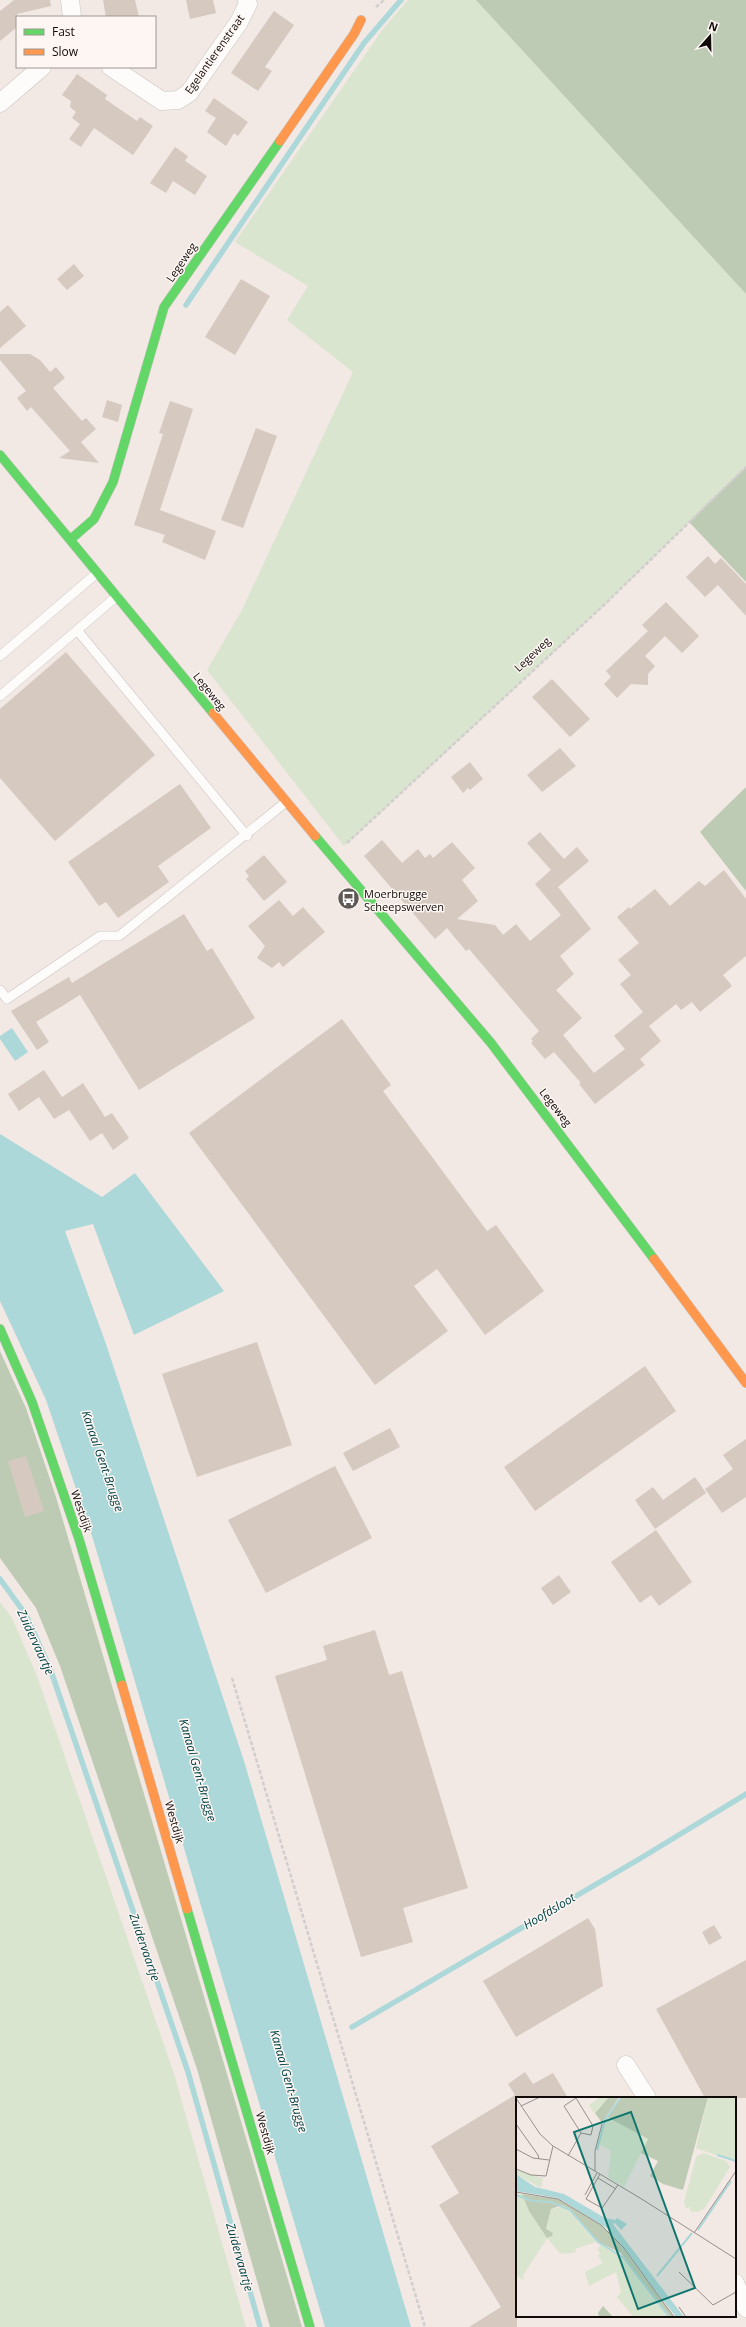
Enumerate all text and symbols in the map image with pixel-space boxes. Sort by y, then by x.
street label: Egelantierenstraat [181,11,247,97]
legend [16,16,156,68]
north arrow [690,16,730,56]
text: N [707,18,720,35]
text: Fast [52,23,75,40]
text: Slow [52,43,79,60]
street label: Legeweg [162,239,200,285]
street label: Legeweg [511,633,553,675]
street label: Legeweg [190,669,230,713]
bus stop icon: Moerbrugge Scheepswerven [335,886,361,912]
place label: Moerbrugge Scheepswerven [364,886,444,914]
street label: Legeweg [536,1085,576,1129]
water label: Kanaal Gent-Brugge [78,1408,128,1514]
street label: Westdijk [68,1488,96,1534]
water label: Zuidervaartje [13,1605,59,1678]
water label: Kanaal Gent-Brugge [175,1717,221,1823]
street label: Westdijk [162,1799,188,1845]
water label: Hoofdsloot [520,1888,579,1933]
water label: Zuidervaartje [125,1910,165,1983]
water label: Kanaal Gent-Brugge [266,2028,312,2134]
inset map [516,2097,736,2317]
street label: Westdijk [253,2110,279,2156]
water label: Zuidervaartje [222,2220,258,2293]

